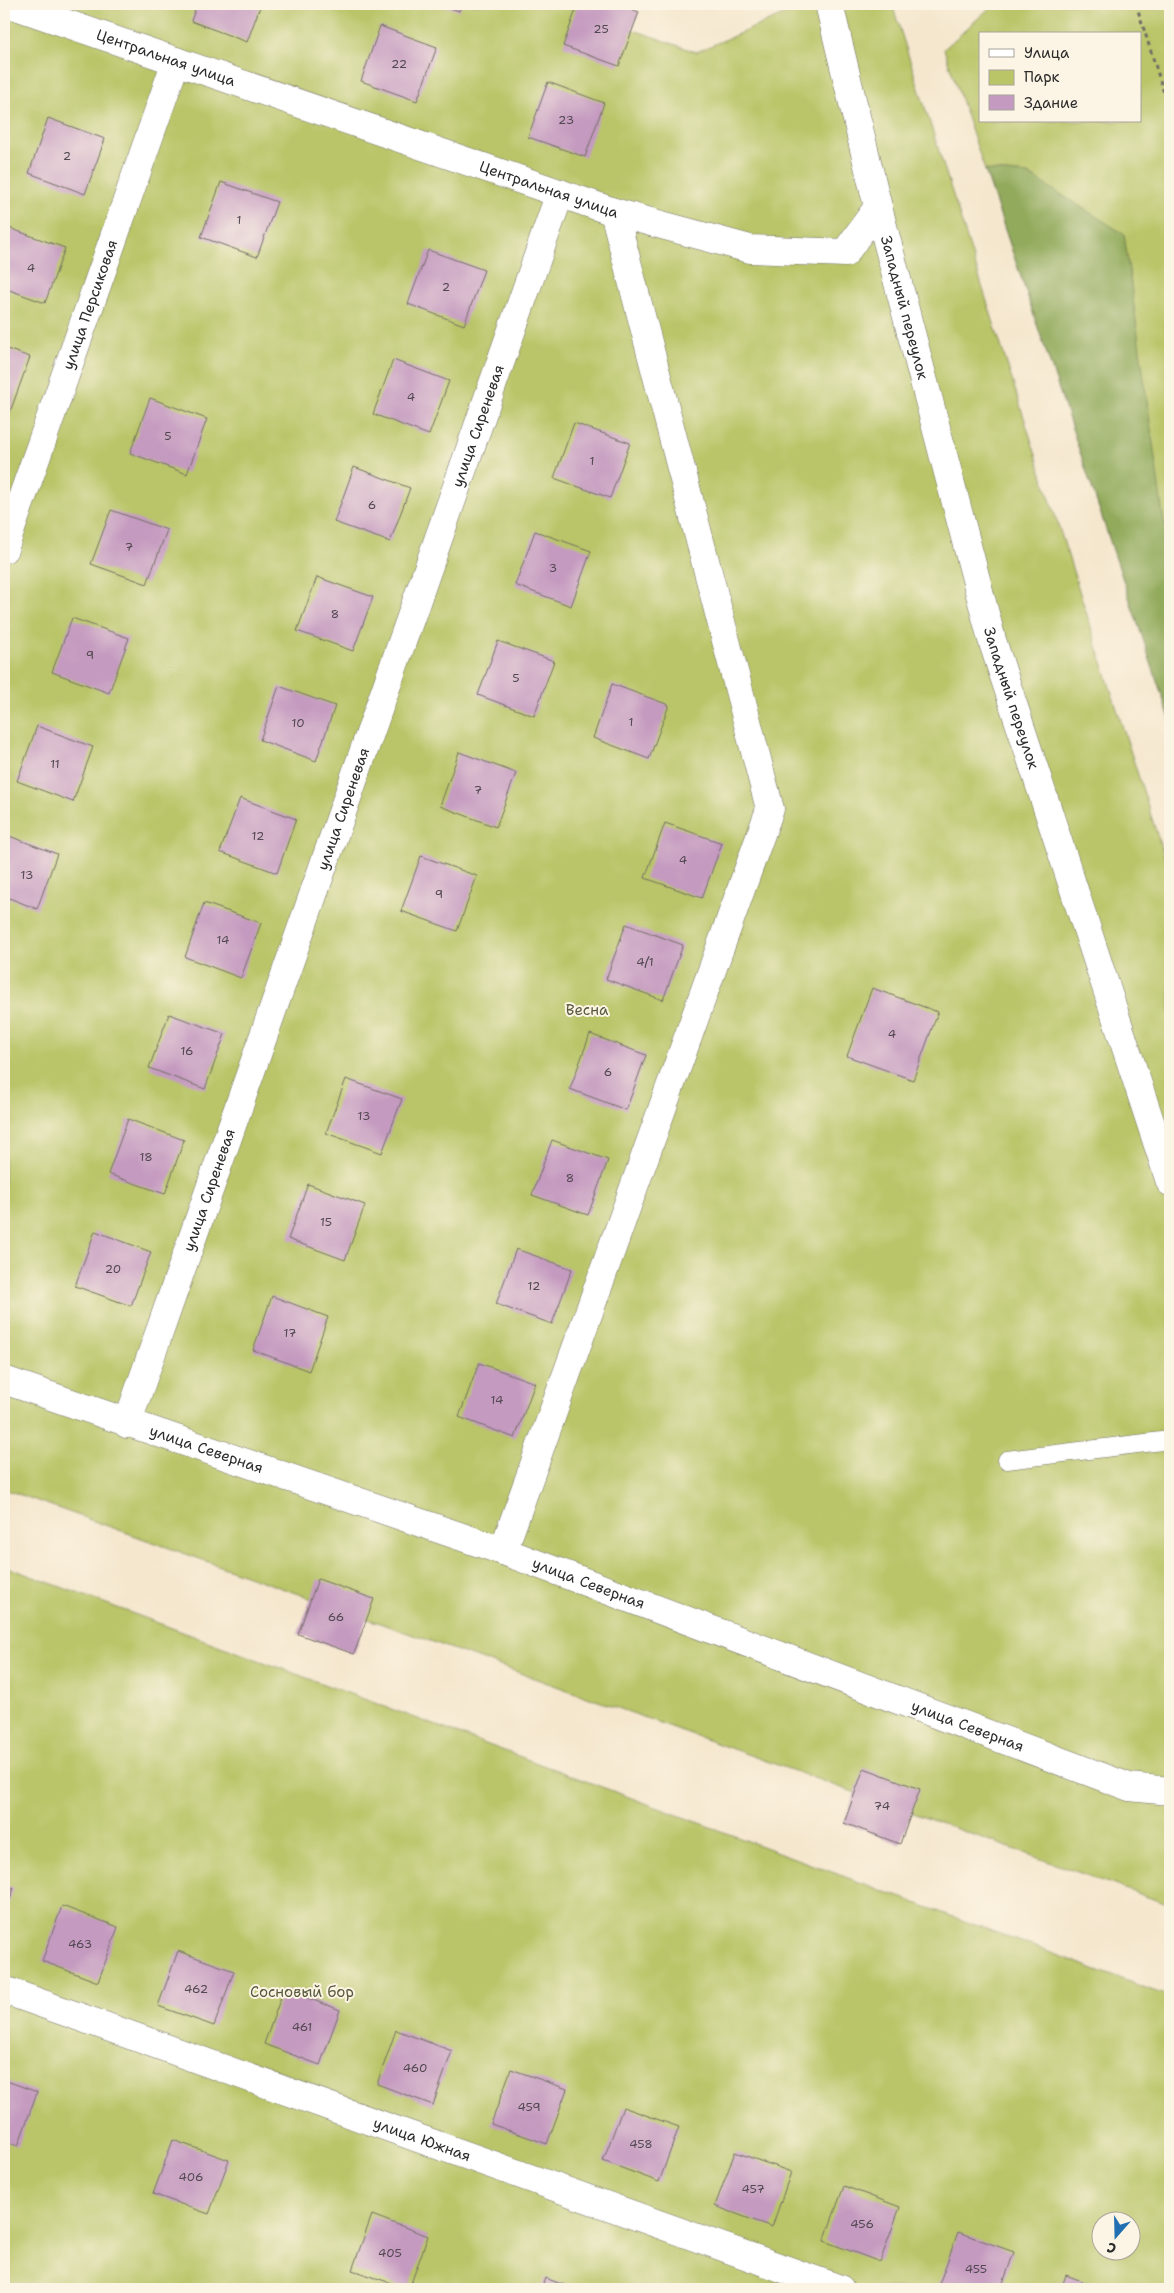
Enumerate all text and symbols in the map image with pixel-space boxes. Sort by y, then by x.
house number: 25 [593,21,609,37]
street label: Центральная улица [94,24,239,91]
legend [979,32,1142,122]
text: Улица [1024,43,1070,63]
house number: 22 [391,56,407,72]
text: Парк [1024,67,1060,87]
text: Здание [1024,93,1078,113]
house number: 23 [558,112,574,128]
house number: 2 [63,148,71,164]
street label: Центральная улица [477,156,622,223]
house number: 1 [236,212,242,228]
street label: Западный переулок [876,233,933,382]
street label: улица Персиковая [58,237,122,372]
house number: 4 [27,260,35,276]
house number: 2 [442,279,450,295]
street label: улица Сиреневая [447,362,509,490]
house number: 4 [407,389,415,405]
house number: 5 [164,428,172,444]
house number: 1 [589,453,595,469]
house number: 6 [368,497,376,513]
house number: 7 [125,539,133,555]
house number: 3 [549,560,557,576]
house number: 8 [331,606,339,622]
street label: Западный переулок [979,625,1044,772]
house number: 9 [86,647,94,663]
house number: 5 [512,670,520,686]
house number: 1 [628,714,634,730]
house number: 10 [291,715,305,731]
street label: улица Сиреневая [313,745,374,873]
house number: 11 [50,756,60,772]
house number: 7 [474,782,482,798]
house number: 12 [252,828,264,844]
house number: 4 [679,852,687,868]
house number: 13 [21,867,33,883]
house number: 9 [435,886,443,902]
house number: 14 [217,932,229,948]
house number: 4/1 [636,954,654,970]
park label: Весна [566,1000,609,1020]
house number: 4 [888,1026,896,1042]
house number: 16 [180,1043,194,1059]
house number: 6 [604,1064,612,1080]
house number: 13 [358,1108,370,1124]
street label: улица Сиреневая [179,1126,240,1254]
house number: 18 [139,1149,153,1165]
house number: 8 [566,1170,574,1186]
house number: 15 [320,1214,332,1230]
house number: 20 [105,1261,121,1277]
house number: 12 [528,1278,540,1294]
house number: 17 [284,1325,296,1341]
house number: 14 [491,1392,503,1408]
street label: улица Северная [147,1421,266,1478]
street label: улица Северная [529,1553,648,1614]
house number: 66 [328,1609,344,1625]
street label: улица Северная [908,1696,1027,1756]
house number: 74 [874,1798,890,1814]
house number: 463 [68,1936,92,1952]
house number: 462 [184,1981,208,1997]
park label: Сосновый бор [250,1982,354,2002]
house number: 461 [292,2019,312,2035]
house number: 460 [403,2060,427,2076]
house number: 459 [517,2099,541,2115]
street label: улица Южная [371,2113,474,2166]
house number: 458 [629,2136,653,2152]
house number: 406 [179,2169,203,2185]
house number: 457 [741,2181,765,2197]
north arrow [1092,2210,1142,2260]
house number: 456 [850,2216,874,2232]
text: С [1104,2238,1119,2258]
house number: 405 [378,2245,402,2261]
house number: 455 [965,2261,987,2277]

